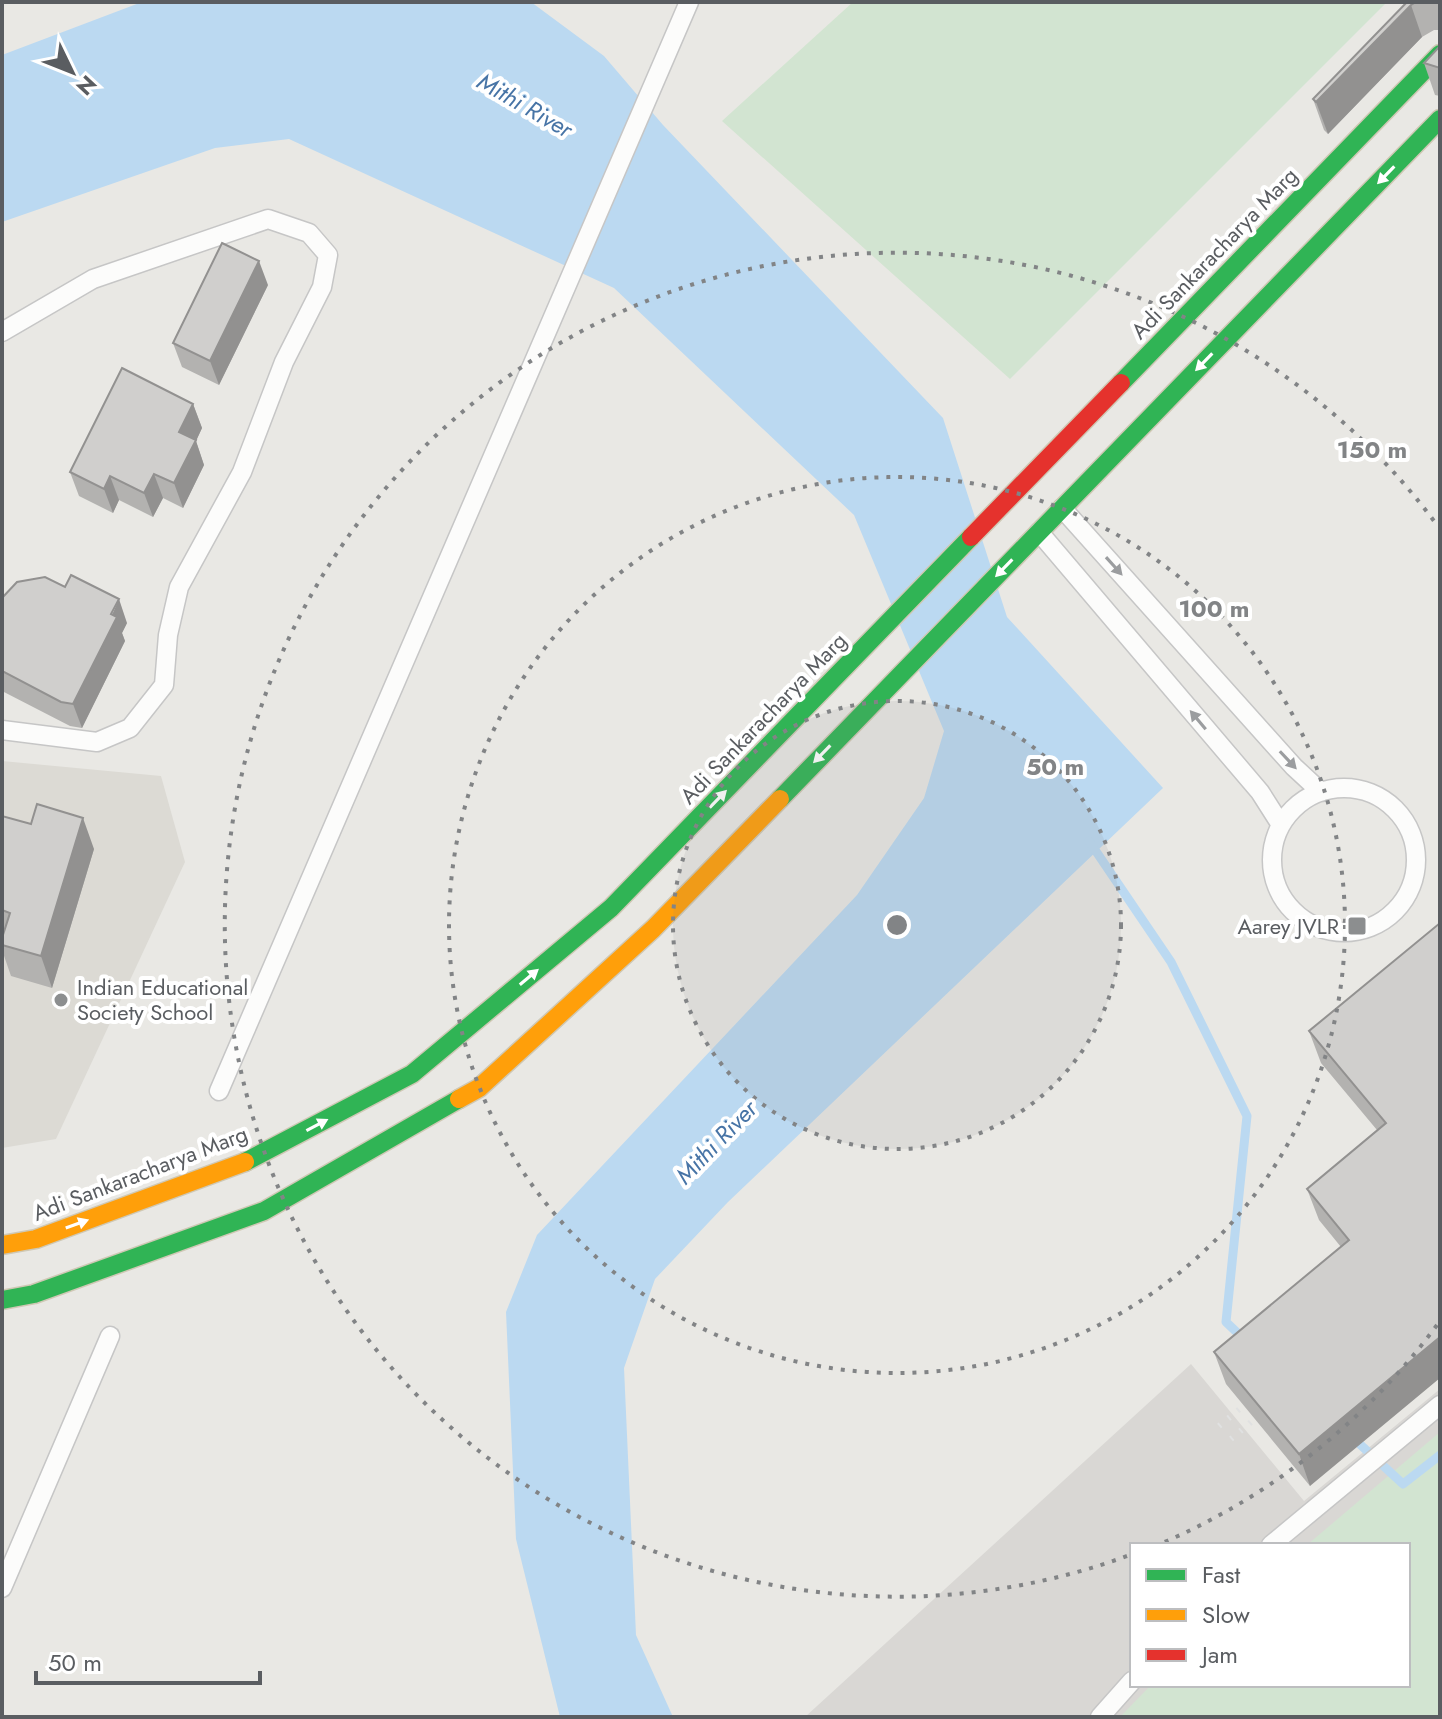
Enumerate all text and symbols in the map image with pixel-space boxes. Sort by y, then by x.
north arrow [32,32,112,112]
water label: Mithi River [471,64,581,147]
text: N [69,68,104,103]
street label: Adi Sankaracharya Marg [1123,160,1305,346]
one-way arrow [1377,165,1395,184]
one-way arrow [1196,352,1214,371]
text: 150 m [1337,432,1407,467]
one-way arrow [1105,555,1122,575]
one-way arrow [995,558,1013,577]
text: 100 m [1179,591,1249,626]
street label: Adi Sankaracharya Marg [672,625,854,811]
one-way arrow [1190,710,1208,729]
one-way arrow [814,744,832,763]
text: 50 m [1026,749,1084,784]
one-way arrow [1278,750,1296,769]
one-way arrow [708,790,726,809]
place label: Aarey JVLR [1237,910,1340,942]
centre of rings [883,911,911,939]
marker: Aarey JVLR [1346,915,1368,937]
one-way arrow [518,969,538,986]
place label: Indian Educational Society School [77,971,248,1028]
marker: Indian Educational Society School [52,991,70,1009]
water label: Mithi River [667,1091,766,1192]
street label: Adi Sankaracharya Marg [28,1117,252,1229]
one-way arrow [305,1118,328,1131]
one-way arrow [65,1217,89,1230]
legend [1130,1543,1410,1687]
text: Fast [1202,1557,1240,1592]
text: Slow [1202,1597,1250,1632]
scale bar [36,1635,260,1685]
text: Jam [1199,1637,1238,1672]
text: 50 m [48,1645,102,1680]

